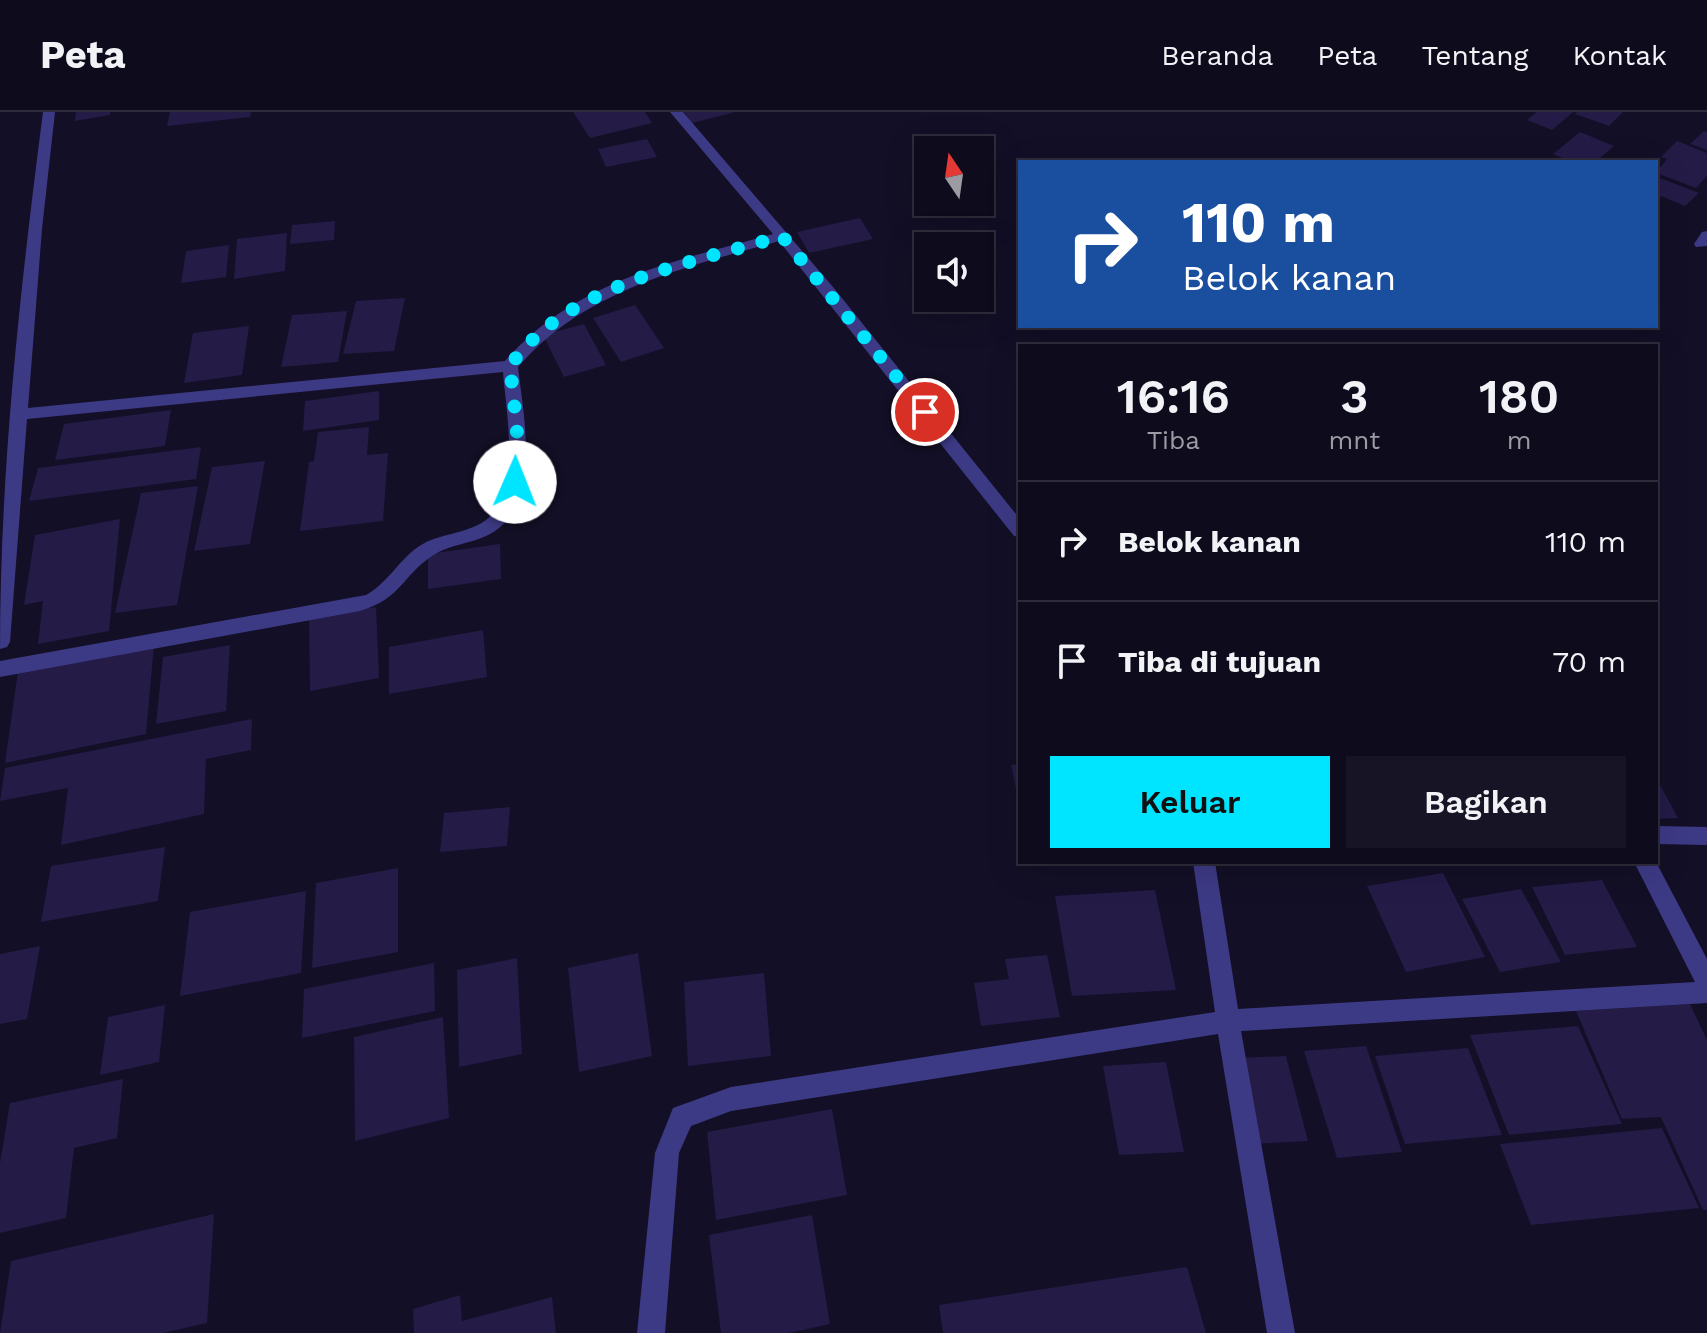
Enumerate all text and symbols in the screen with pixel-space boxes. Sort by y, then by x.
text: Peta [40,33,126,77]
text: Beranda [1161,39,1273,72]
text: Peta [1317,39,1377,72]
text: Tentang [1421,39,1528,72]
text: Kontak [1572,39,1667,72]
north arrow [914,136,994,216]
map controls [914,136,994,312]
text: 110 m [1182,190,1335,256]
icon: right [1050,192,1154,296]
button: sound [914,232,994,312]
text: Belok kanan [1182,257,1396,299]
text: 16:16 [1117,368,1230,425]
text: 3 [1340,368,1369,425]
text: 180 [1479,368,1559,425]
pin [891,378,959,446]
icon: arrive [903,390,947,434]
text: Tiba [1147,425,1200,455]
text: mnt [1329,425,1380,455]
text: m [1507,425,1531,455]
position arrow [473,440,557,524]
icon: right [1050,519,1094,563]
text: Belok kanan [1118,524,1301,559]
text: 110 m [1545,524,1626,559]
icon: arrive [1050,639,1094,683]
text: Tiba di tujuan [1118,644,1321,679]
text: 70 m [1552,644,1626,679]
button: Keluar [1050,756,1330,848]
button: Bagikan [1346,756,1626,848]

